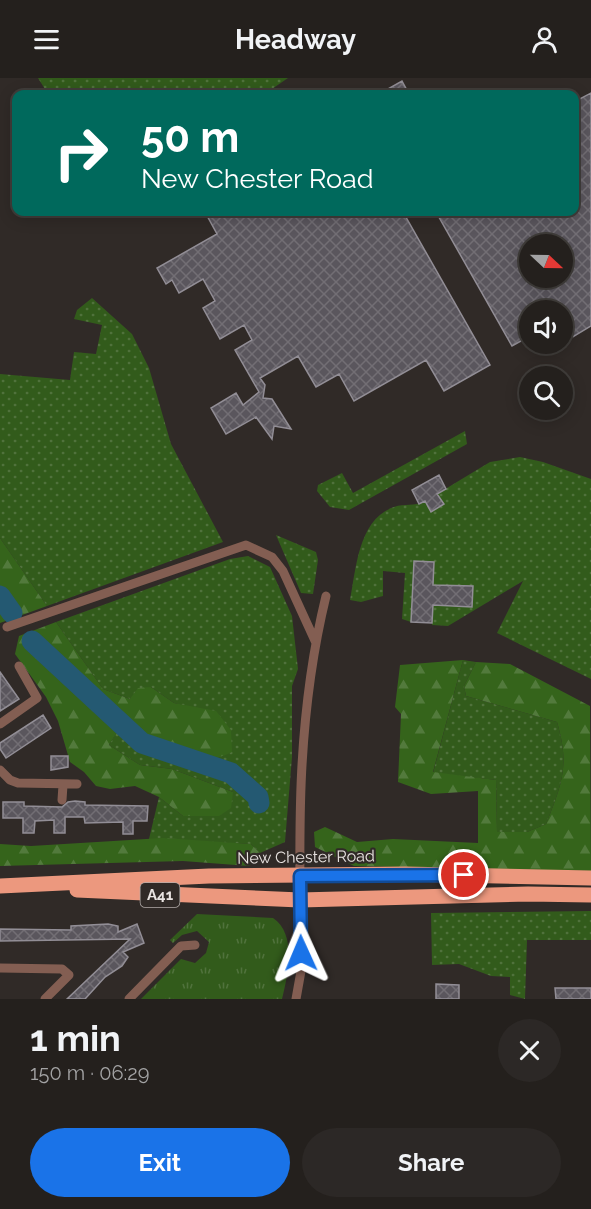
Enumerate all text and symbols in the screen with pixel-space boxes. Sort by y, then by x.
icon: menu [30,23,63,56]
icon: person [528,23,561,56]
text: Headway [235,24,356,55]
text: 50 m [141,113,239,162]
icon: right [42,114,120,192]
text: New Chester Road [141,163,373,194]
north arrow [519,234,573,288]
map controls [519,234,573,420]
button: sound [519,300,573,354]
button: search [519,366,573,420]
street label: New Chester Road [237,846,375,868]
pin [438,849,489,900]
icon: arrive [447,858,480,891]
road number: A41 [140,883,180,907]
position arrow [269,921,333,985]
text: 1 min [30,1017,121,1059]
button: close [498,1019,561,1082]
text: 150 m · 06:29 [30,1061,149,1085]
button: Exit [30,1128,290,1197]
button: Share [302,1128,561,1197]

